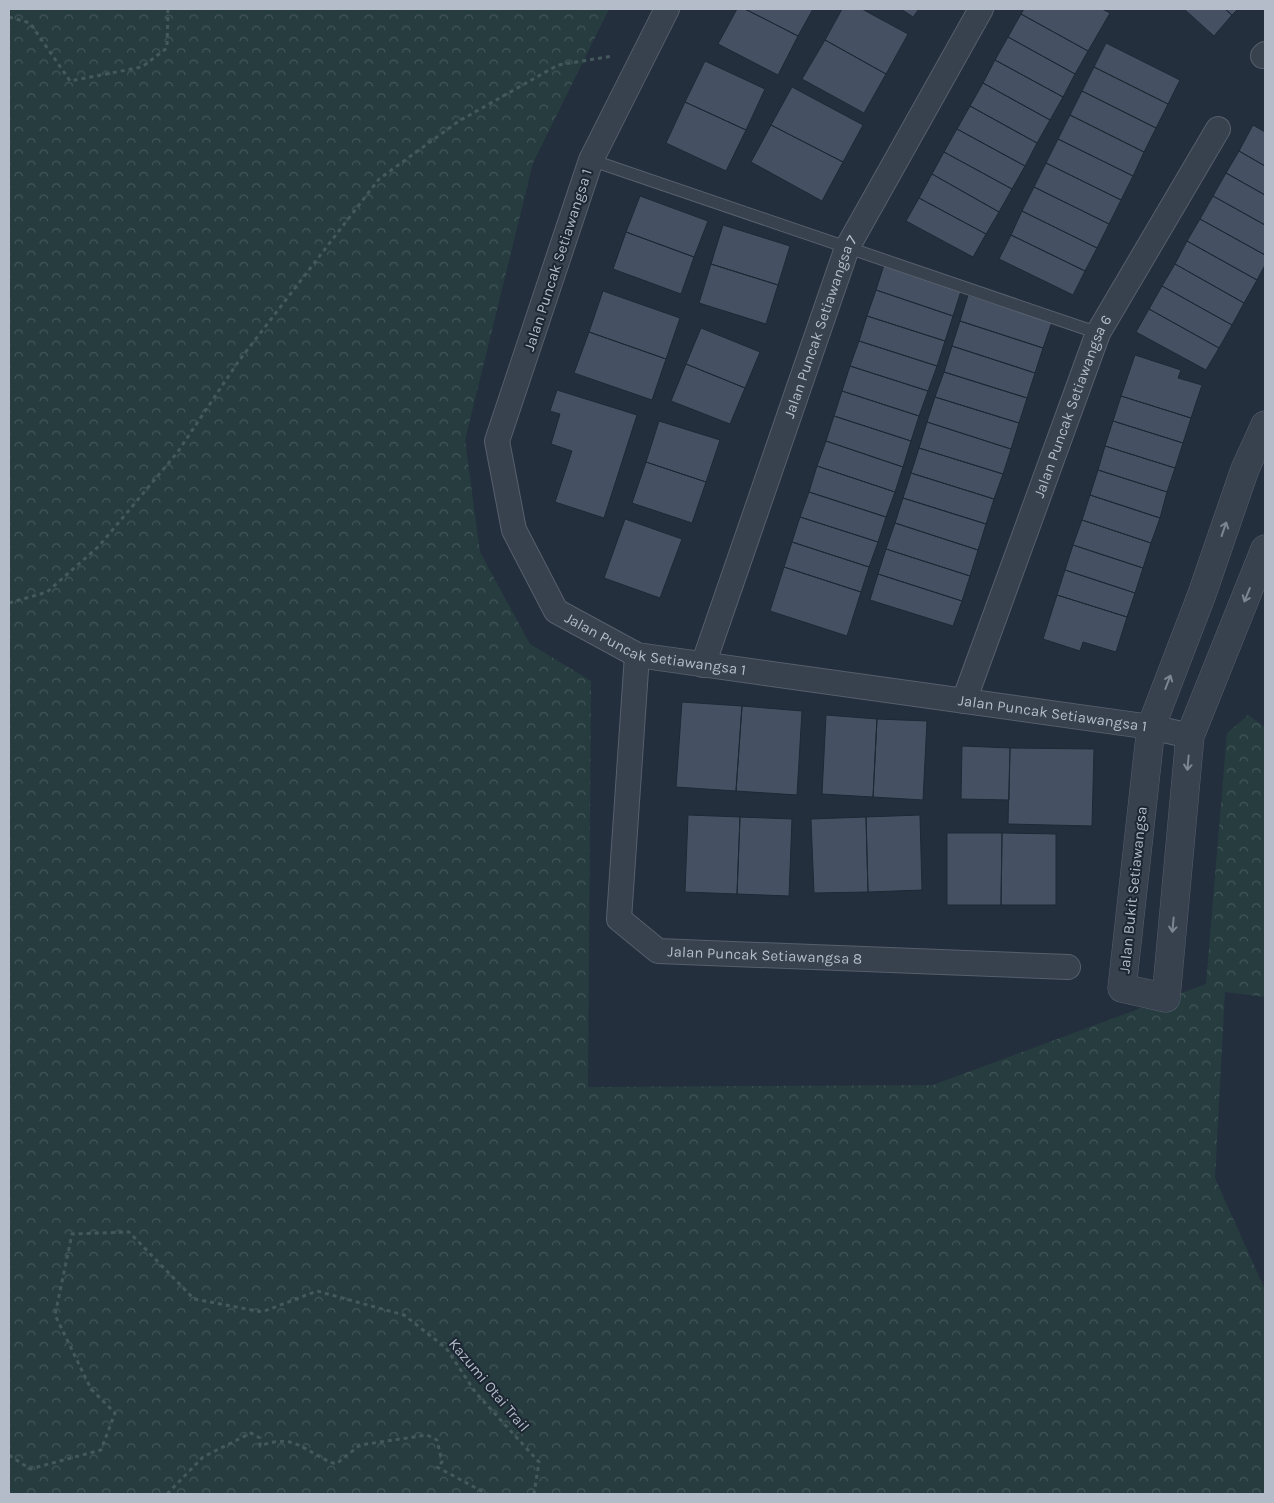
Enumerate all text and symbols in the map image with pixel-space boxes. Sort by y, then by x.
street label: Jalan Puncak Setiawangsa 1 [520,167,596,353]
street label: Jalan Puncak Setiawangsa 7 [780,232,861,421]
street label: Jalan Puncak Setiawangsa 6 [1030,312,1116,500]
one-way arrow [1220,522,1229,537]
one-way arrow [1242,587,1251,602]
street label: Jalan Puncak Setiawangsa 1 [562,609,747,679]
one-way arrow [1164,674,1173,690]
street label: Jalan Puncak Setiawangsa 1 [957,691,1148,735]
one-way arrow [1183,755,1192,771]
street label: Jalan Bukit Setiawangsa [1115,806,1151,974]
one-way arrow [1168,917,1177,933]
street label: Jalan Puncak Setiawangsa 8 [667,942,862,968]
street label: Kazumi Otai Trail [445,1335,533,1435]

